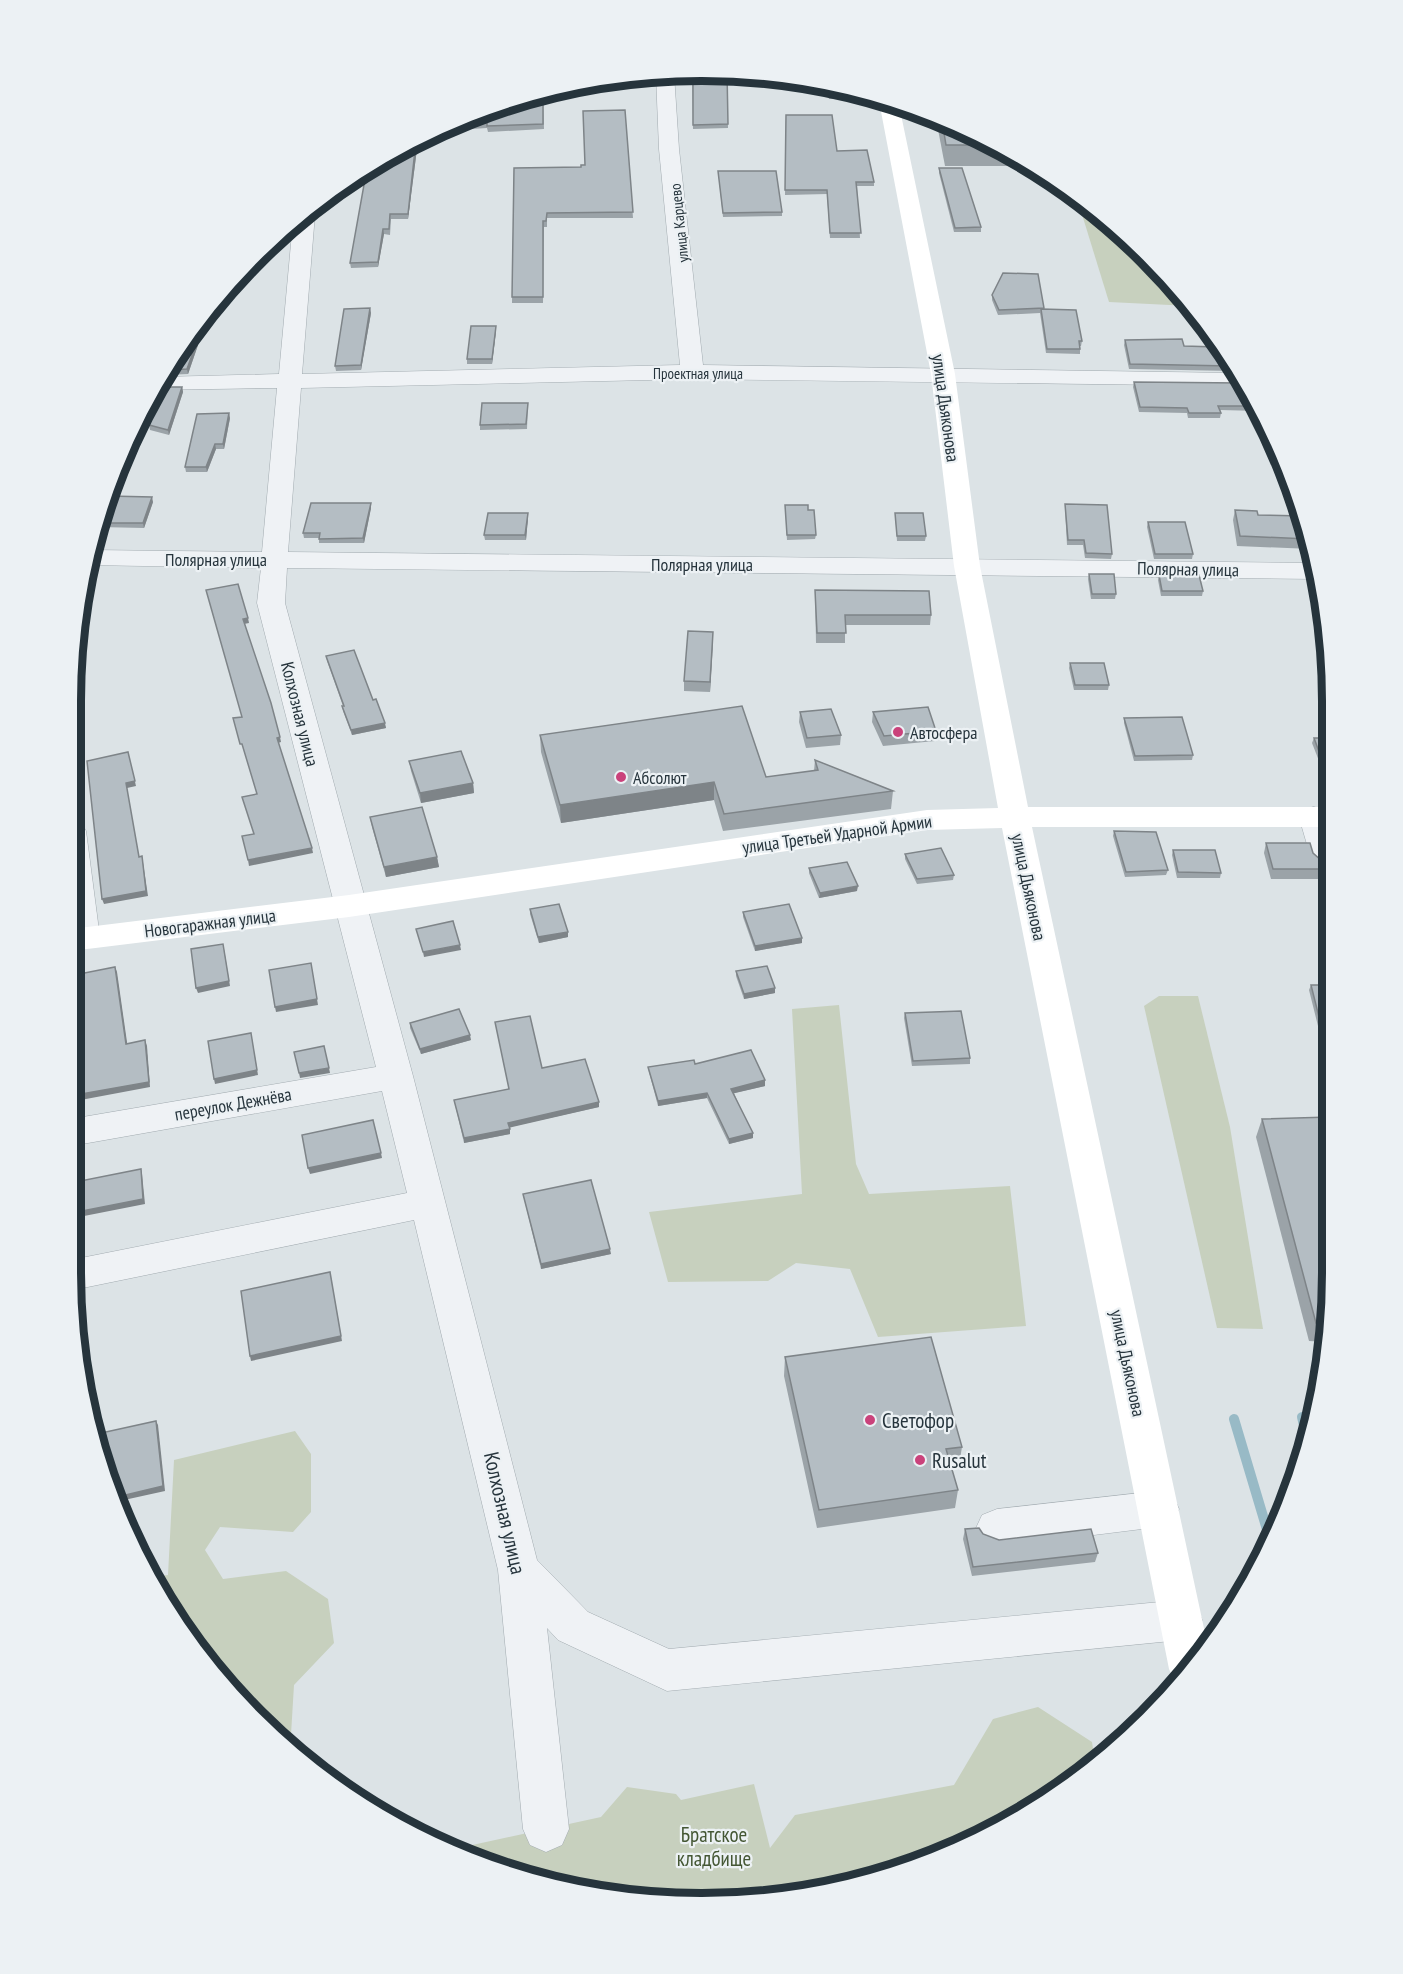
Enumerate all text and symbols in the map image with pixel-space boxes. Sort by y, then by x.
street label: улица Карцево [665,183,693,263]
street label: улица Дьяконова [927,353,965,463]
street label: Проектная улица [653,364,743,383]
street label: Полярная улица [165,548,267,571]
street label: Полярная улица [651,553,753,576]
street label: Полярная улица [1137,557,1239,581]
street label: Колхозная улица [276,659,324,769]
place label: Автосфера [910,721,978,744]
marker: Автосфера [891,725,905,739]
place label: Абсолют [633,766,687,789]
marker: Абсолют [614,770,628,784]
street label: улица Третьей Ударной Армии [741,809,933,859]
street label: улица Дьяконова [1006,832,1052,942]
street label: Новогаражная улица [143,904,277,942]
street label: переулок Дежнёва [173,1082,293,1126]
street label: улица Дьяконова [1105,1308,1151,1418]
place label: Светофор [882,1407,954,1434]
marker: Светофор [863,1413,877,1427]
place label: Rusalut [932,1447,987,1474]
street label: Колхозная улица [478,1449,532,1577]
marker: Rusalut [913,1453,927,1467]
park label: Братское кладбище [677,1821,751,1872]

